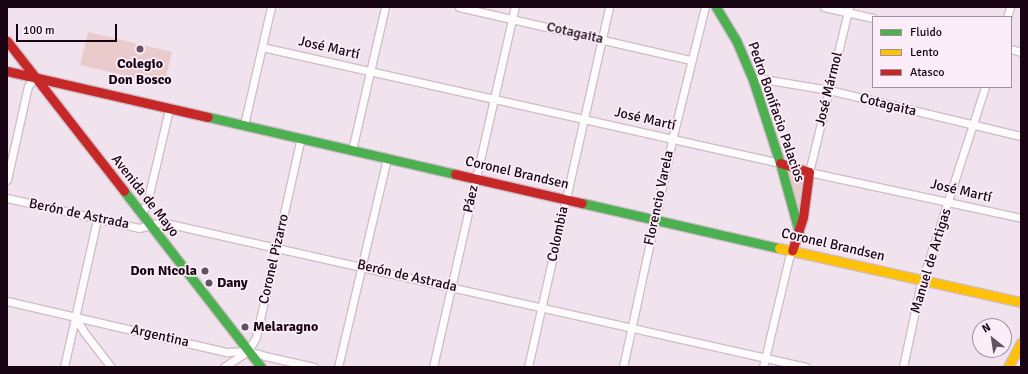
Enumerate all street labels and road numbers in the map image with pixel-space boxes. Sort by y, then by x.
street label: Cotagaita [545,18,605,48]
street label: José Martí [297,33,361,63]
street label: Pedro Bonifacio Palacios [744,40,808,184]
street label: José Mármol [812,50,846,128]
street label: Cotagaita [858,90,918,120]
street label: José Martí [613,104,677,134]
street label: Florencio Varela [641,149,677,247]
street label: Avenida de Mayo [108,151,182,241]
street label: Coronel Brandsen [464,153,570,193]
street label: José Martí [929,176,993,206]
street label: Páez [460,184,482,214]
street label: Berón de Astrada [27,195,131,233]
street label: Colombia [544,205,572,263]
street label: Manuel de Artigas [907,207,955,315]
street label: Coronel Pizarro [255,212,293,306]
street label: Coronel Brandsen [780,225,886,265]
street label: Berón de Astrada [355,256,459,296]
street label: Argentina [129,321,191,351]

